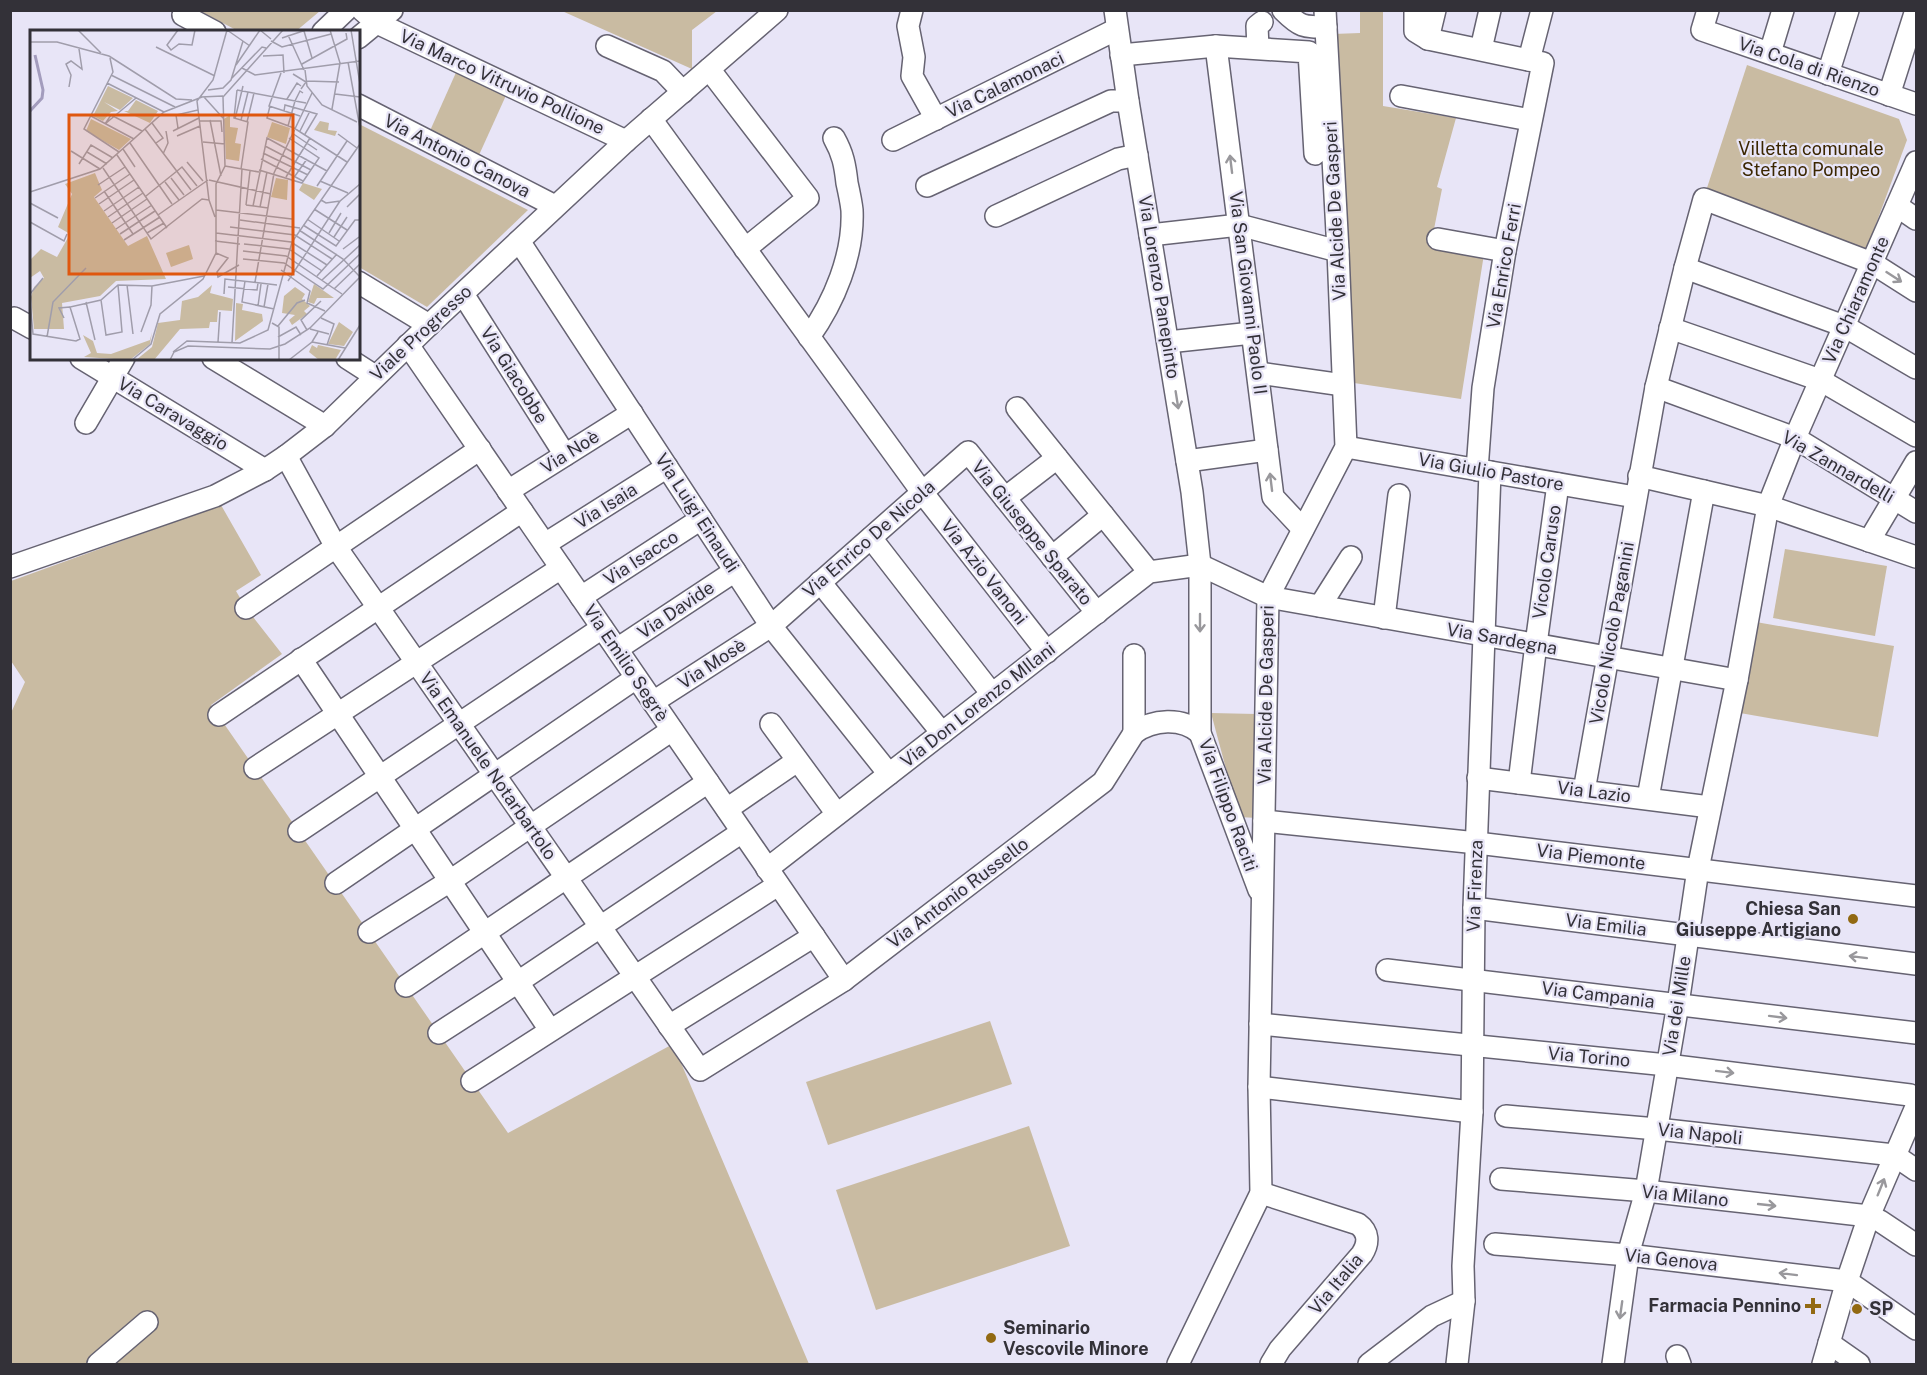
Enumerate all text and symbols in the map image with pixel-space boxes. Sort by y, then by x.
street label: Via Marco Vitruvio Pollione [396,25,608,138]
inset map [30,30,360,360]
street label: Via Cola di Rienzo [1736,32,1883,101]
street label: Via Calamonaci [942,47,1067,122]
street label: Via Antonio Canova [381,110,534,202]
street label: Via Alcide De Gasperi [1319,121,1350,301]
park label: Villetta comunale Stefano Pompeo [1738,138,1884,180]
one-way arrow [1226,154,1237,174]
street label: Via San Giovanni Paolo II [1226,190,1271,396]
street label: Via Lorenzo Panepinto [1135,194,1184,380]
street label: Via Enrico Ferri [1482,202,1525,330]
street label: Via Chiaramonte [1818,233,1893,367]
one-way arrow [1885,271,1902,283]
street label: Viale Progresso [366,280,476,385]
street label: Via Giacobbe [476,322,552,427]
street label: Via Caravaggio [114,372,232,455]
one-way arrow [1172,390,1183,409]
street label: Via Noè [537,426,603,478]
street label: Via Zannardelli [1778,426,1898,507]
street label: Via Giulio Pastore [1417,448,1566,495]
street label: Via Luigi Einaudi [651,449,744,576]
street label: Via Giuseppe Sparato [968,456,1097,609]
one-way arrow [1266,473,1277,493]
street label: Via Enrico De Nicola [798,476,939,602]
street label: Via Isaia [571,478,641,533]
street label: Vicolo Caruso [1528,504,1565,620]
street label: Via Azio Vanoni [937,515,1032,628]
street label: Via Isacco [599,526,682,589]
street label: Vicolo Nicolò Paganini [1585,540,1638,726]
street label: Via Davide [634,576,718,643]
street label: Via Emilio Segrè [579,600,673,725]
street label: Via Alcide De Gasperi [1253,605,1278,785]
one-way arrow [1194,613,1206,633]
street label: Via Sardegna [1445,618,1559,659]
street label: Via Mosè [674,634,749,693]
street label: Via Don Lorenzo MIlani [896,638,1059,771]
street label: Via Emanuele Notarbartolo [415,668,561,864]
street label: Via Filippo Raciti [1195,736,1262,874]
street label: Via Lazio [1556,777,1632,806]
street label: Via Antonio Russello [883,833,1032,952]
street label: Via Firenza [1462,839,1487,932]
street label: Via Piemonte [1535,839,1647,874]
place label: Chiesa San Giuseppe Artigiano [1676,898,1841,940]
street label: Via Emilia [1564,909,1648,940]
marker: Chiesa San Giuseppe Artigiano [1846,912,1860,926]
one-way arrow [1849,951,1869,962]
street label: Via dei Mille [1658,954,1695,1058]
street label: Via Campania [1540,977,1656,1012]
one-way arrow [1767,1011,1787,1022]
street label: Via Torino [1547,1042,1631,1071]
one-way arrow [1715,1067,1735,1078]
street label: Via Napoli [1657,1119,1743,1148]
one-way arrow [1876,1178,1887,1196]
street label: Via Milano [1641,1180,1730,1211]
one-way arrow [1756,1200,1776,1211]
street label: Via Genova [1623,1244,1719,1275]
street label: Via Italia [1304,1249,1367,1318]
one-way arrow [1779,1268,1799,1279]
place label: Farmacia Pennino [1648,1295,1801,1316]
place label: SP [1869,1298,1893,1319]
one-way arrow [1615,1299,1626,1319]
marker: Farmacia Pennino [1806,1299,1820,1313]
marker: SP [1850,1302,1864,1316]
place label: Seminario Vescovile Minore [1003,1317,1149,1359]
marker: Seminario Vescovile Minore [984,1331,998,1345]

